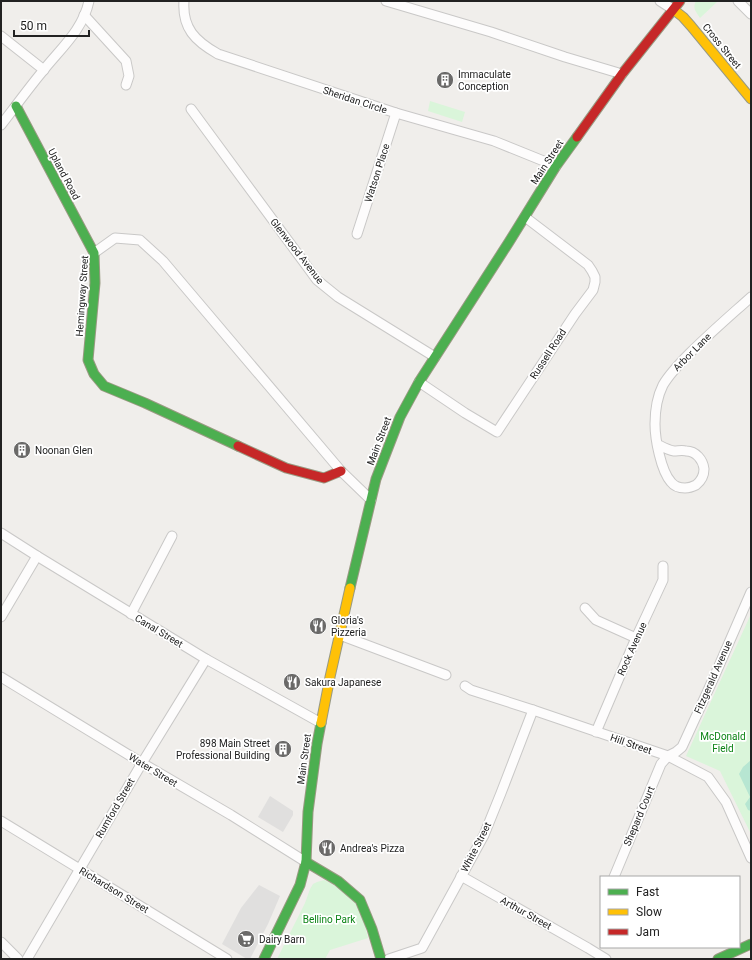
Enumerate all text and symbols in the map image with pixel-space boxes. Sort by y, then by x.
scale bar [14,12,89,38]
text: 50 m [20,19,47,33]
street label: Cross Street [701,21,743,71]
place label: Immaculate Conception [458,69,511,92]
building icon: Immaculate Conception [435,70,455,90]
street label: Sheridan Circle [322,84,388,116]
street label: Main Street [528,138,566,186]
street label: Watson Place [362,142,392,204]
street label: Upland Road [46,146,82,202]
street label: Glenwood Avenue [268,216,326,286]
street label: Hemingway Street [74,255,90,337]
street label: Russell Road [528,327,568,381]
street label: Arbor Lane [671,331,713,373]
street label: Main Street [365,415,393,467]
building icon: Noonan Glen [12,440,32,460]
place label: Noonan Glen [35,445,93,456]
street label: Canal Street [133,612,185,650]
place label: Gloria's Pizzeria [331,615,366,638]
restaurant icon: Gloria's Pizzeria [308,616,328,636]
street label: Rock Avenue [615,621,649,677]
street label: Fitzgerald Avenue [692,639,734,715]
restaurant icon: Sakura Japanese [282,672,302,692]
place label: Sakura Japanese [305,677,381,688]
park label: McDonald Field [700,731,746,754]
street label: Hill Street [609,732,653,756]
street label: Main Street [295,733,313,785]
place label: 898 Main Street Professional Building [176,738,270,761]
building icon: 898 Main Street Professional Building [273,739,293,759]
street label: Water Street [127,751,179,789]
street label: Rumford Street [93,776,137,840]
street label: Shepard Court [621,784,657,848]
street label: White Street [459,820,493,874]
restaurant icon: Andrea's Pizza [317,838,337,858]
place label: Andrea's Pizza [340,843,405,854]
street label: Richardson Street [77,865,151,915]
legend [600,876,740,948]
text: Fast [636,885,659,899]
street label: Arthur Street [499,894,553,932]
text: Slow [636,905,662,919]
park label: Bellino Park [303,914,356,925]
text: Jam [636,925,660,939]
supermarket icon: Dairy Barn [236,929,256,949]
place label: Dairy Barn [259,934,305,945]

